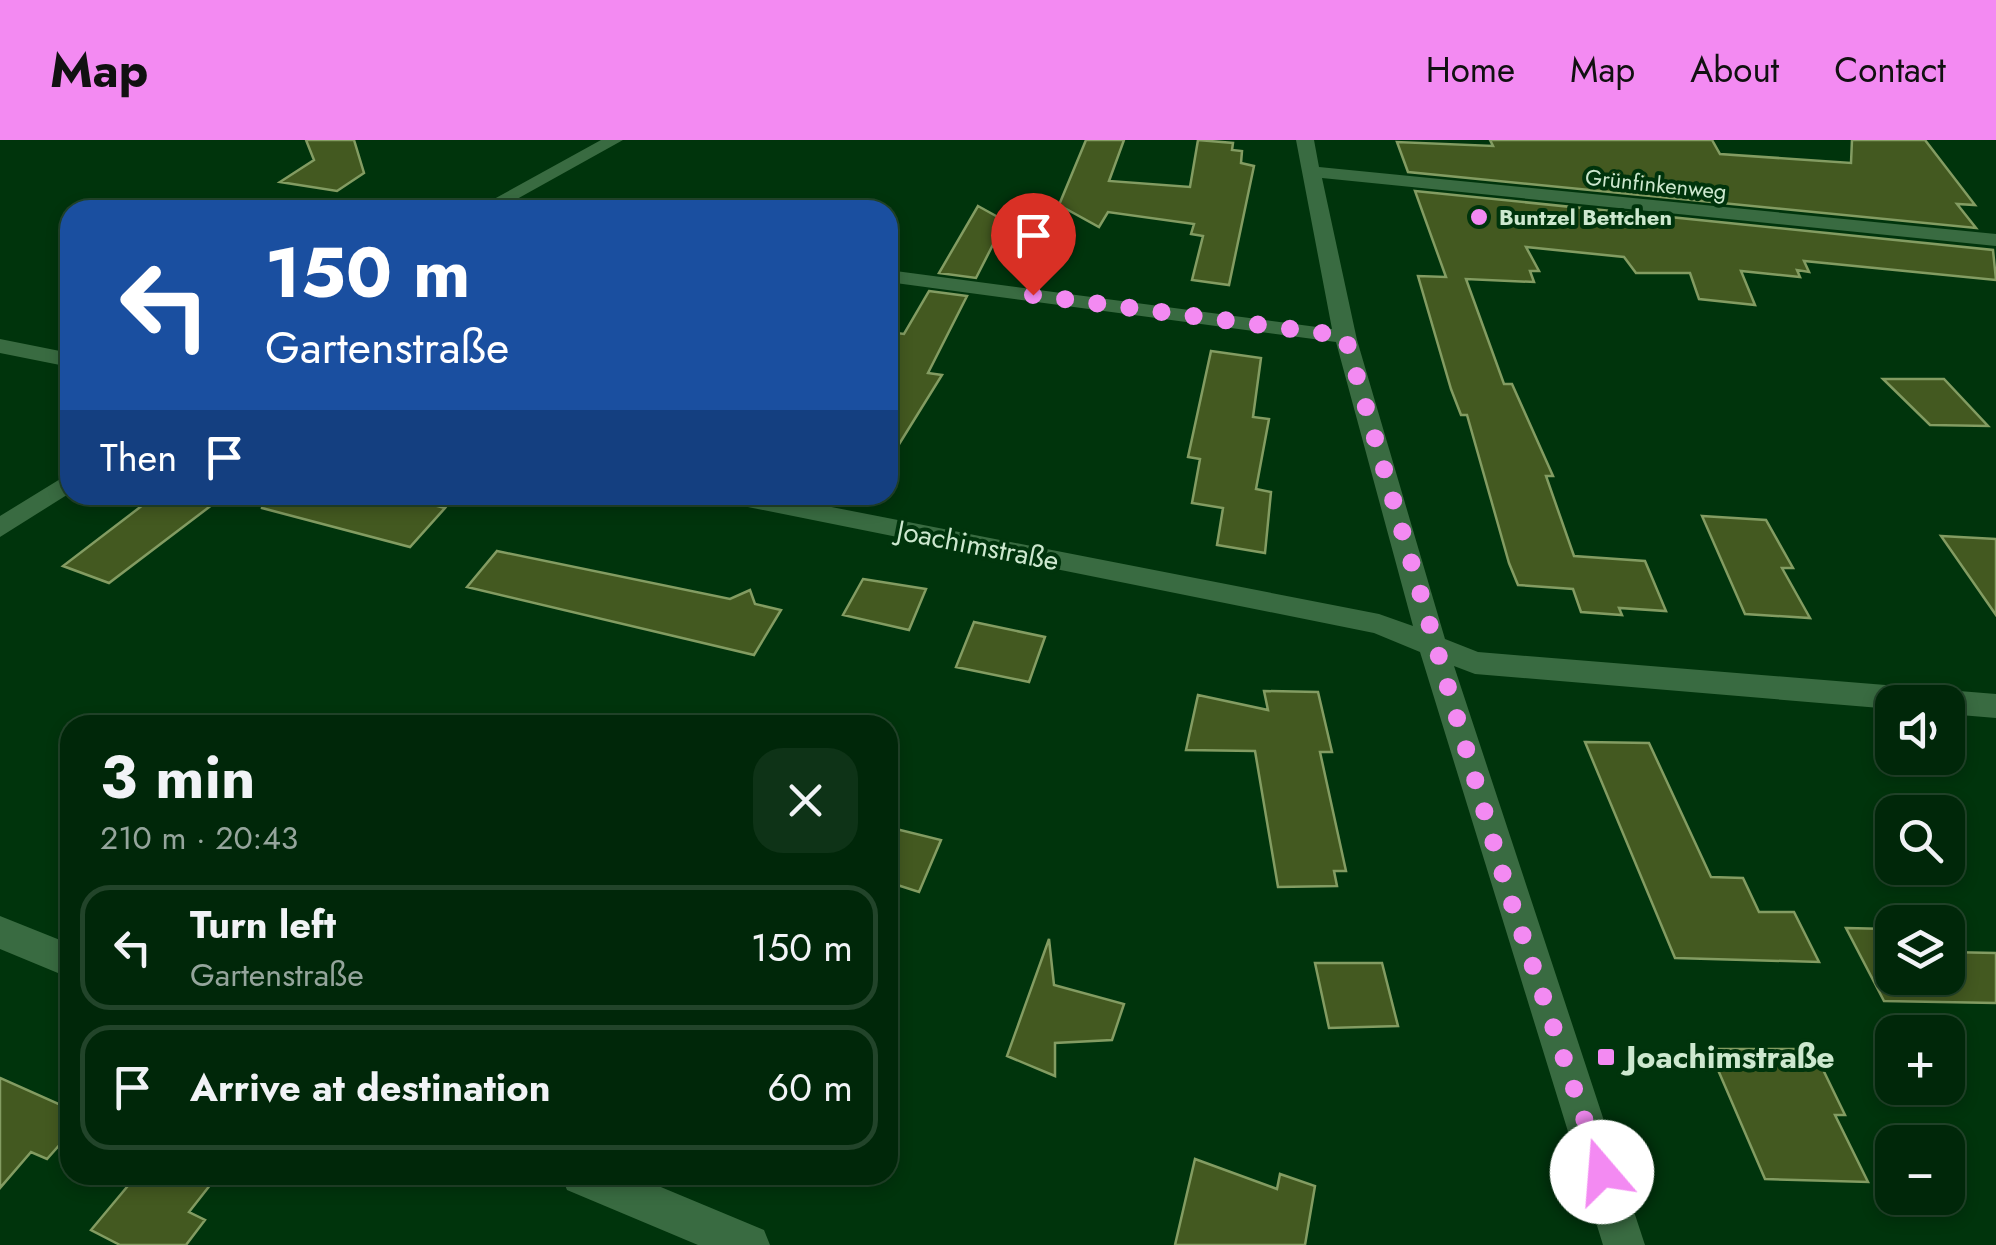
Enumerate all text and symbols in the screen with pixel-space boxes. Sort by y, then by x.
text: Map [50,36,148,105]
text: Home [1426,45,1515,95]
text: Map [1570,45,1635,95]
text: About [1690,45,1779,95]
text: Contact [1834,45,1946,95]
street label: Grünfinkenweg [1584,161,1728,207]
pin [991,193,1076,296]
place label: Buntzel Bettchen [1499,201,1672,233]
marker: Buntzel Bettchen [1468,206,1490,228]
icon: arrive [1006,208,1061,263]
text: 150 m [265,222,471,323]
icon: left [100,240,230,370]
text: Gartenstraße [265,315,509,380]
text: Then [100,430,177,485]
icon: arrive [197,430,252,485]
street label: Joachimstraße [890,509,1062,581]
map controls [1875,685,1965,1215]
button: sound [1875,685,1965,775]
text: 3 min [100,734,256,821]
button: close [753,748,858,853]
button: search [1875,795,1965,885]
text: 210 m · 20:43 [100,815,298,861]
text: Turn left [190,897,336,952]
button: layers [1875,905,1965,995]
icon: left [105,920,160,975]
text: 150 m [751,920,853,975]
text: Gartenstraße [190,952,364,998]
button: + [1875,1015,1965,1105]
place label: Joachimstraße [1620,1034,1835,1080]
marker: Joachimstraße [1595,1046,1617,1068]
icon: arrive [105,1060,160,1115]
text: Arrive at destination [190,1060,551,1115]
text: 60 m [767,1060,853,1115]
position arrow [1550,1120,1654,1224]
button: − [1875,1125,1965,1215]

